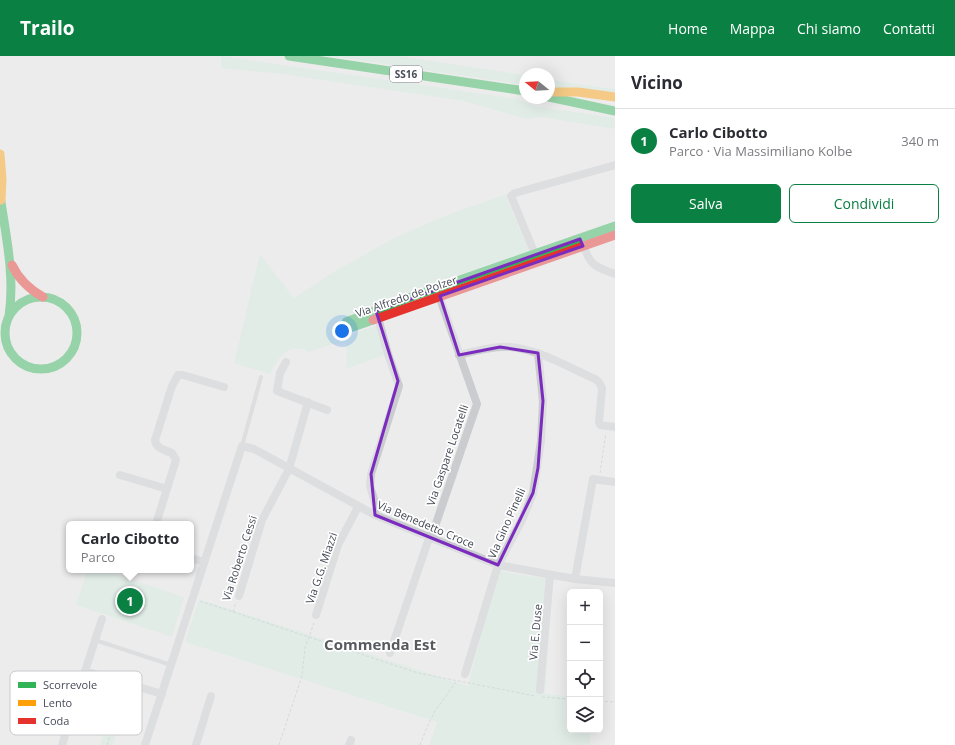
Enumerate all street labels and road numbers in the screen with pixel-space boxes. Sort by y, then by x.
road number: SS16 [390,66,422,82]
street label: Via Alfredo de Polzer [353,271,459,320]
street label: Via Gaspare Locatelli [423,402,471,508]
street label: Via Gino Pinelli [484,485,528,561]
street label: Via Benedetto Croce [375,497,477,551]
street label: Via Roberto Cessi [218,513,260,603]
street label: Via G.G. Miazzi [302,530,340,606]
street label: Via E. Duse [525,603,545,661]

